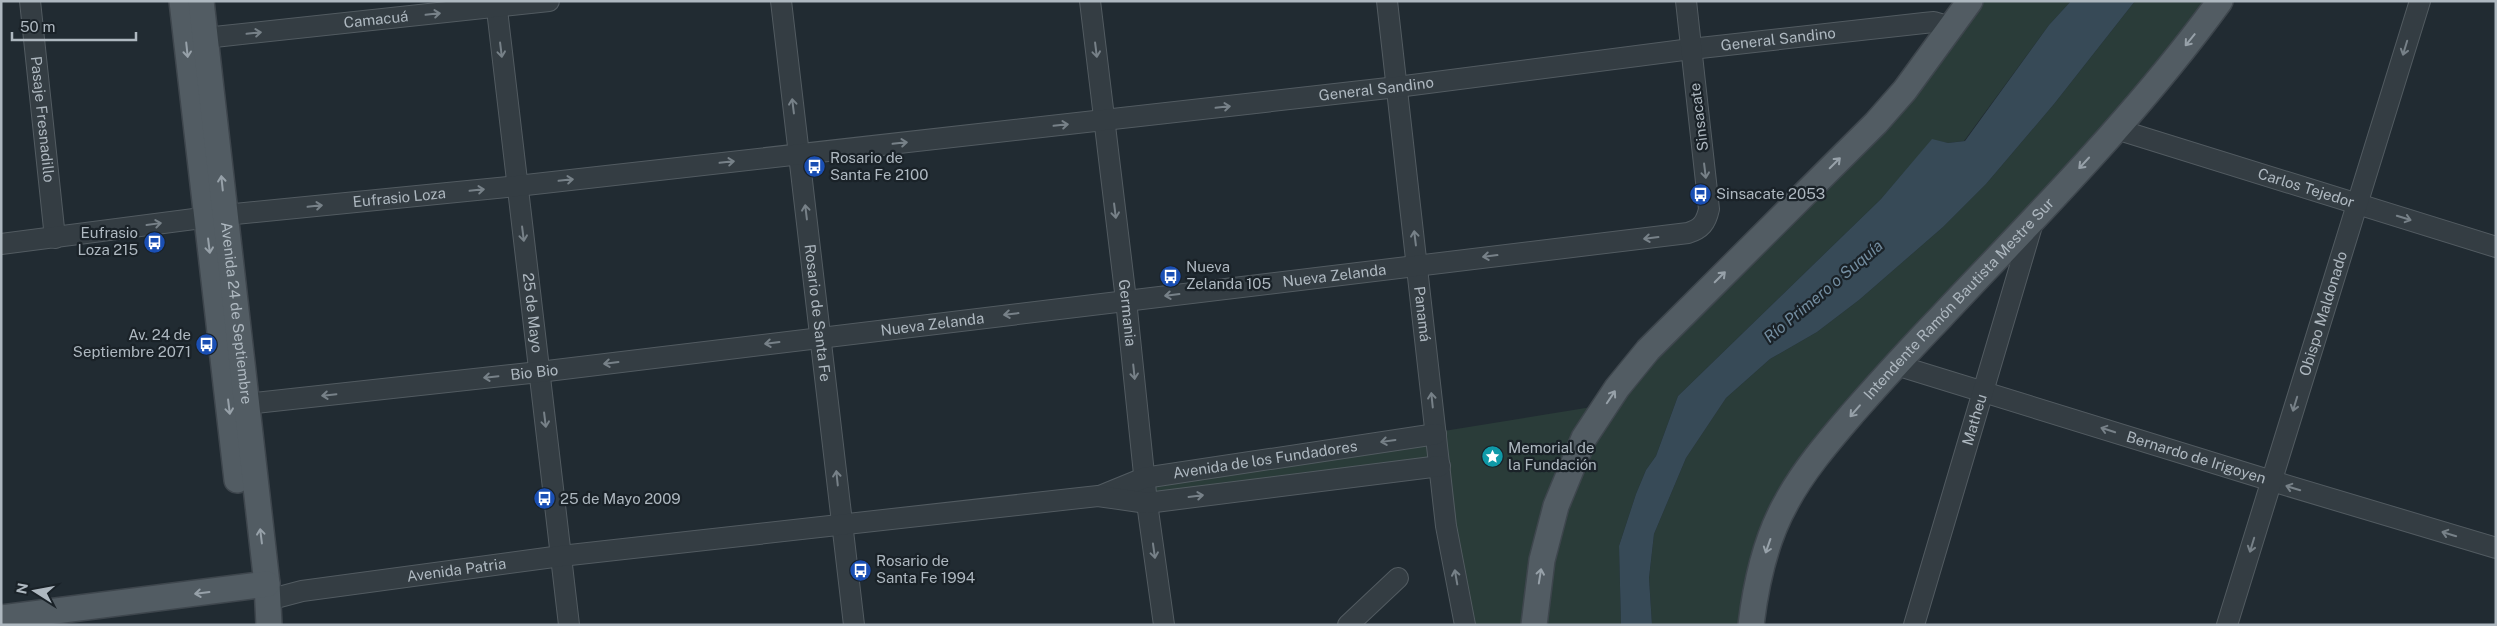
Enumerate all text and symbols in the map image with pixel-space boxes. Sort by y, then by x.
street label: Camacuá [343,7,409,31]
one-way arrow [425,9,441,19]
scale bar [12,10,136,42]
text: 50 m [20,18,55,35]
street label: General Sandino [1720,24,1837,54]
one-way arrow [246,28,262,38]
one-way arrow [2184,33,2195,46]
one-way arrow [2400,39,2410,55]
one-way arrow [182,41,192,57]
one-way arrow [496,41,506,57]
one-way arrow [1091,41,1101,57]
street label: Pasaje Fresnadillo [28,55,58,183]
street label: General Sandino [1318,73,1435,104]
street label: Sinsacate [1686,82,1711,152]
one-way arrow [788,98,798,114]
one-way arrow [1214,102,1230,112]
one-way arrow [1053,120,1069,130]
one-way arrow [891,138,907,148]
place label: Rosario de Santa Fe 2100 [830,149,928,183]
bus stop icon: Rosario de Santa Fe 2100 [802,155,826,179]
one-way arrow [719,157,735,167]
one-way arrow [1829,157,1842,169]
one-way arrow [2078,157,2090,170]
one-way arrow [1700,163,1710,179]
street label: Carlos Tejedor [2256,165,2357,211]
one-way arrow [558,175,574,185]
one-way arrow [217,176,226,192]
bus stop icon: Sinsacate 2053 [1688,182,1712,206]
street label: Eufrasio Loza [352,184,447,210]
one-way arrow [469,185,485,195]
place label: Sinsacate 2053 [1716,185,1825,202]
street label: Intendente Ramón Bautista Mestre Sur [1860,194,2057,403]
one-way arrow [307,201,323,211]
one-way arrow [1111,203,1121,219]
one-way arrow [801,204,811,220]
one-way arrow [2395,214,2411,224]
one-way arrow [145,219,161,229]
street label: Avenida 24 de Septiembre [218,221,256,405]
place label: Eufrasio Loza 215 [77,224,138,258]
one-way arrow [518,226,528,242]
bus stop icon: Eufrasio Loza 215 [142,230,166,254]
one-way arrow [1410,231,1420,247]
one-way arrow [1643,233,1659,243]
water label: Río Primero o Suquía [1760,236,1887,347]
one-way arrow [204,238,214,254]
street label: Rosario de Santa Fe [802,243,834,382]
street label: Obispo Maldonado [2296,249,2350,378]
one-way arrow [1482,251,1498,261]
place label: Nueva Zelanda 105 [1186,258,1271,292]
street label: Nueva Zelanda [1282,261,1387,290]
bus stop icon: Nueva Zelanda 105 [1158,264,1182,288]
one-way arrow [1714,271,1726,283]
street label: 25 de Mayo [520,272,546,354]
street label: Germania [1116,278,1140,347]
street label: Panamá [1411,285,1434,343]
one-way arrow [1164,290,1180,300]
street label: Nueva Zelanda [880,309,985,339]
one-way arrow [1003,309,1019,319]
place label: Av. 24 de Septiembre 2071 [73,326,191,360]
bus stop icon: Av. 24 de Septiembre 2071 [195,332,219,356]
one-way arrow [765,339,781,349]
one-way arrow [603,358,619,368]
street label: Bio Bio [509,361,559,383]
one-way arrow [1129,364,1139,380]
one-way arrow [483,372,499,382]
one-way arrow [322,390,338,400]
one-way arrow [1606,390,1616,404]
one-way arrow [1427,392,1437,408]
street label: Matheu [1959,392,1990,447]
one-way arrow [2290,395,2300,411]
one-way arrow [224,399,234,415]
one-way arrow [1850,404,1861,417]
one-way arrow [540,412,550,428]
one-way arrow [2101,424,2117,434]
street label: Bernardo de Irigoyen [2124,428,2268,487]
street label: Avenida de los Fundadores [1172,437,1358,482]
one-way arrow [1380,437,1396,447]
place label: Memorial de la Fundación [1508,439,1597,473]
place icon: Memorial de la Fundación [1480,445,1504,469]
one-way arrow [832,470,842,486]
one-way arrow [2286,482,2302,492]
bus stop icon: 25 de Mayo 2009 [532,487,556,511]
place label: 25 de Mayo 2009 [560,490,681,507]
one-way arrow [1187,491,1203,501]
one-way arrow [256,528,266,544]
one-way arrow [2441,529,2457,539]
one-way arrow [2247,536,2256,552]
one-way arrow [1763,538,1772,554]
one-way arrow [1149,542,1159,558]
place label: Rosario de Santa Fe 1994 [876,552,975,586]
street label: Avenida Patria [406,555,507,585]
bus stop icon: Rosario de Santa Fe 1994 [848,558,872,582]
north arrow [10,566,60,616]
one-way arrow [1450,569,1460,585]
one-way arrow [1535,569,1545,585]
text: N [13,582,31,595]
one-way arrow [195,588,211,598]

